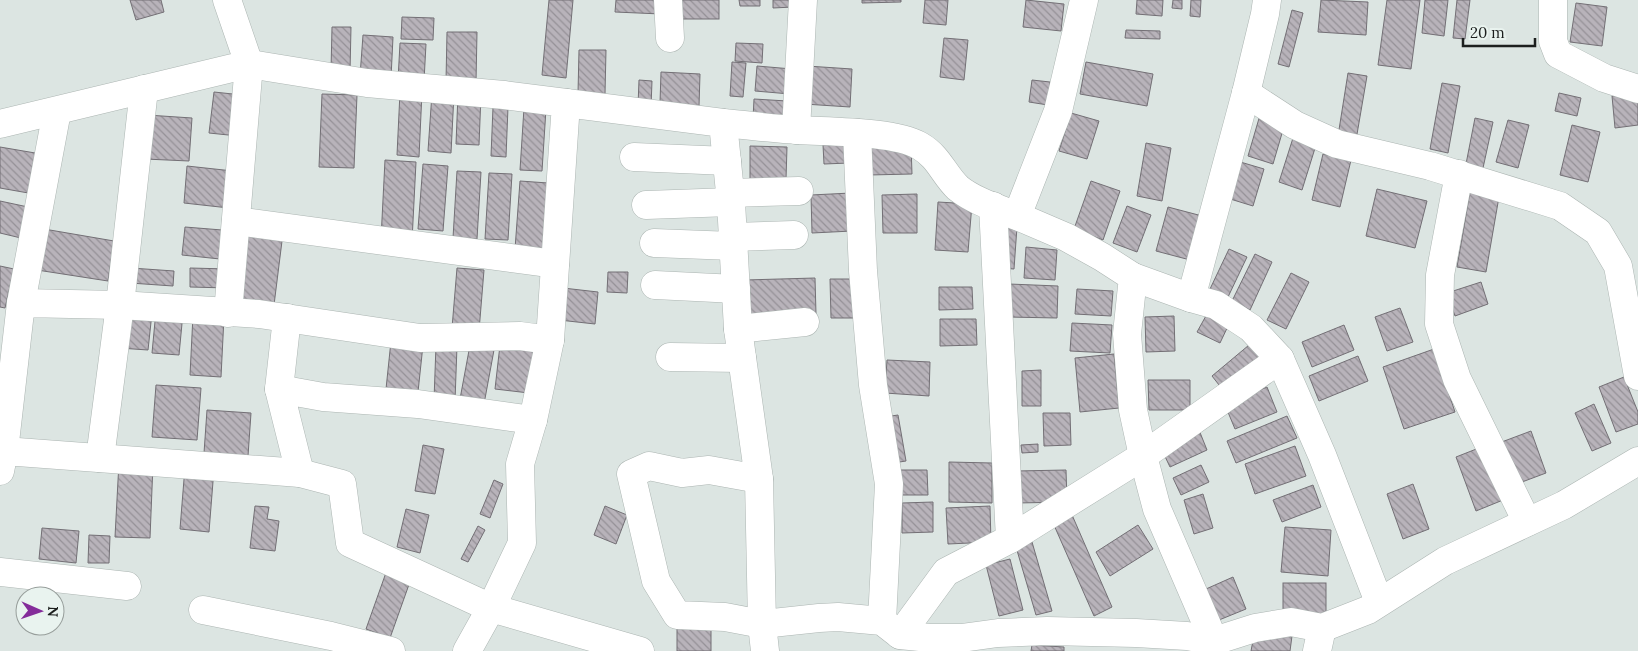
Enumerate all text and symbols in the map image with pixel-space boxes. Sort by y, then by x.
scale bar [1463,15,1536,47]
text: 20 m [1470,23,1505,42]
north arrow [15,586,65,636]
text: N [44,606,62,617]

